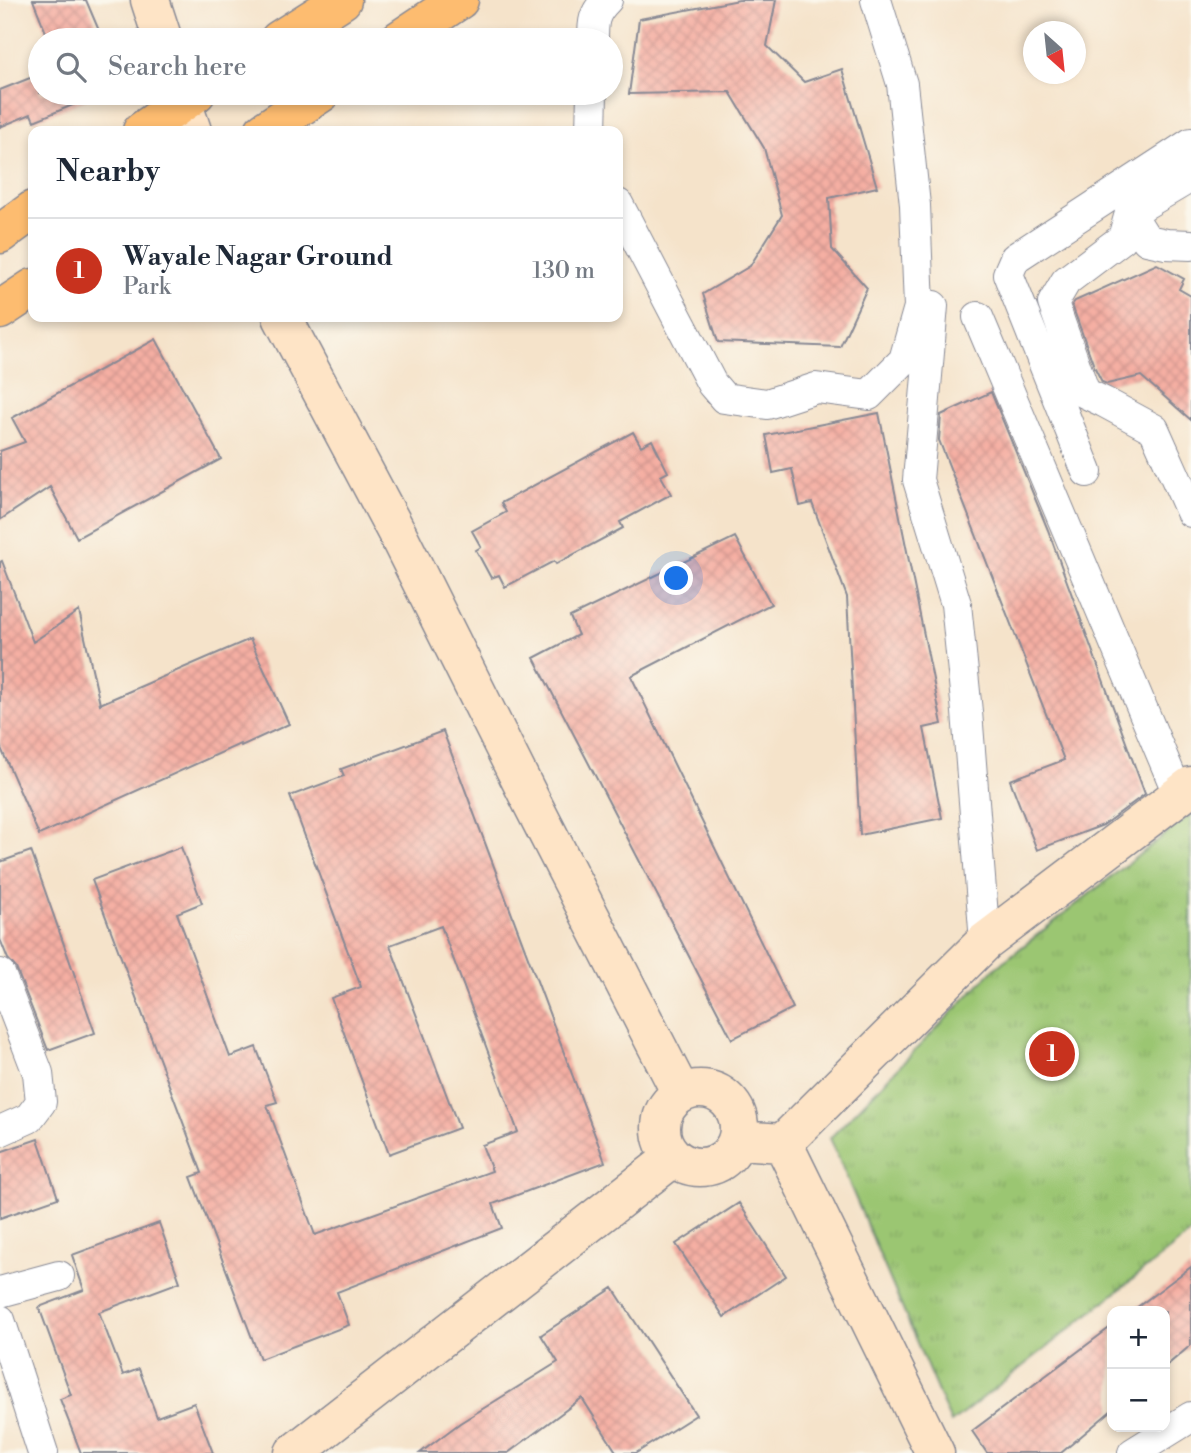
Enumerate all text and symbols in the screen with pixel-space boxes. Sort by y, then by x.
north arrow [1023,21,1086,84]
search box [28,28,623,105]
icon: search [52,48,90,86]
text: Search here [108,51,247,83]
text: Nearby [56,153,160,191]
text: Wayale Nagar Ground [123,241,393,273]
text: 1 [73,257,85,285]
text: 130 m [532,257,595,285]
text: Park [123,273,171,301]
your location [659,561,693,595]
pin: 1 [1029,1028,1075,1080]
map controls [1107,1306,1170,1432]
button: + [1107,1306,1170,1369]
button: − [1107,1369,1170,1432]

